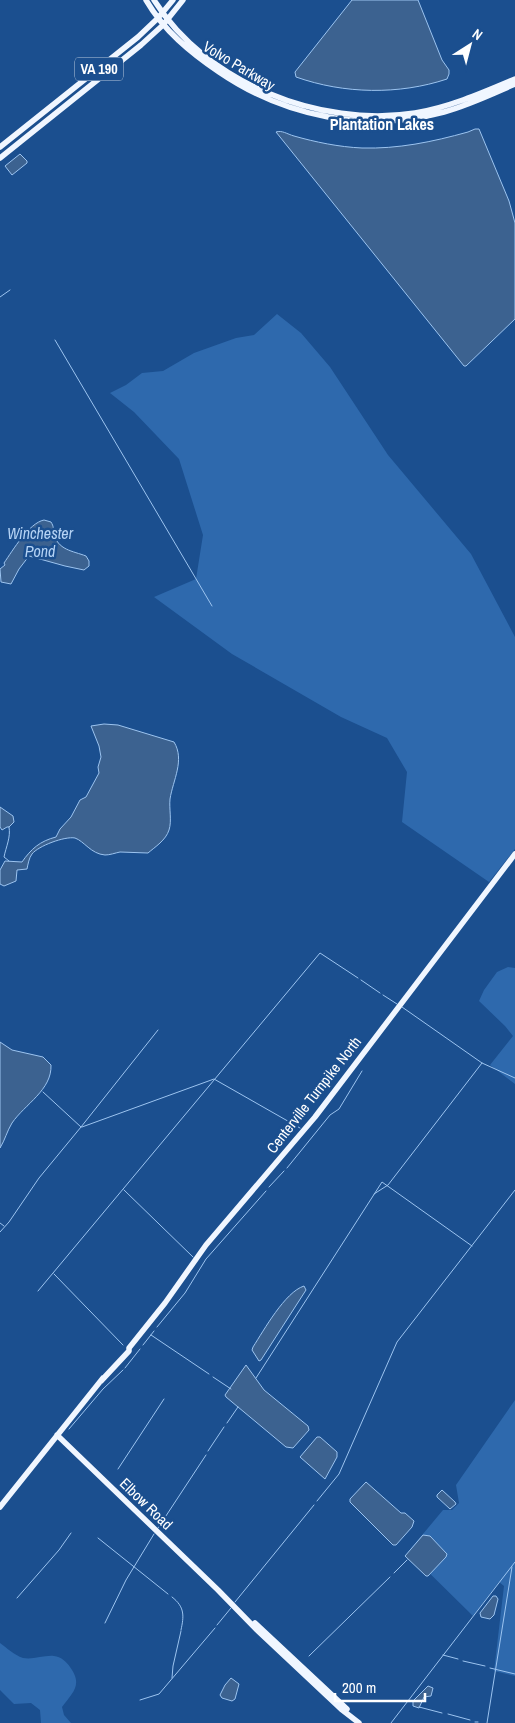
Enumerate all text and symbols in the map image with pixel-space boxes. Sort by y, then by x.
north arrow [445,20,495,70]
text: N [469,25,486,44]
street label: Volvo Parkway [199,36,280,96]
road number: VA 190 [75,58,123,80]
district label: Plantation Lakes [330,113,434,135]
water label: Winchester Pond [7,522,74,562]
street label: Centerville Turnpike North [261,1032,366,1157]
street label: Elbow Road [115,1473,177,1534]
scale bar [335,1670,425,1702]
text: 200 m [342,1677,376,1698]

